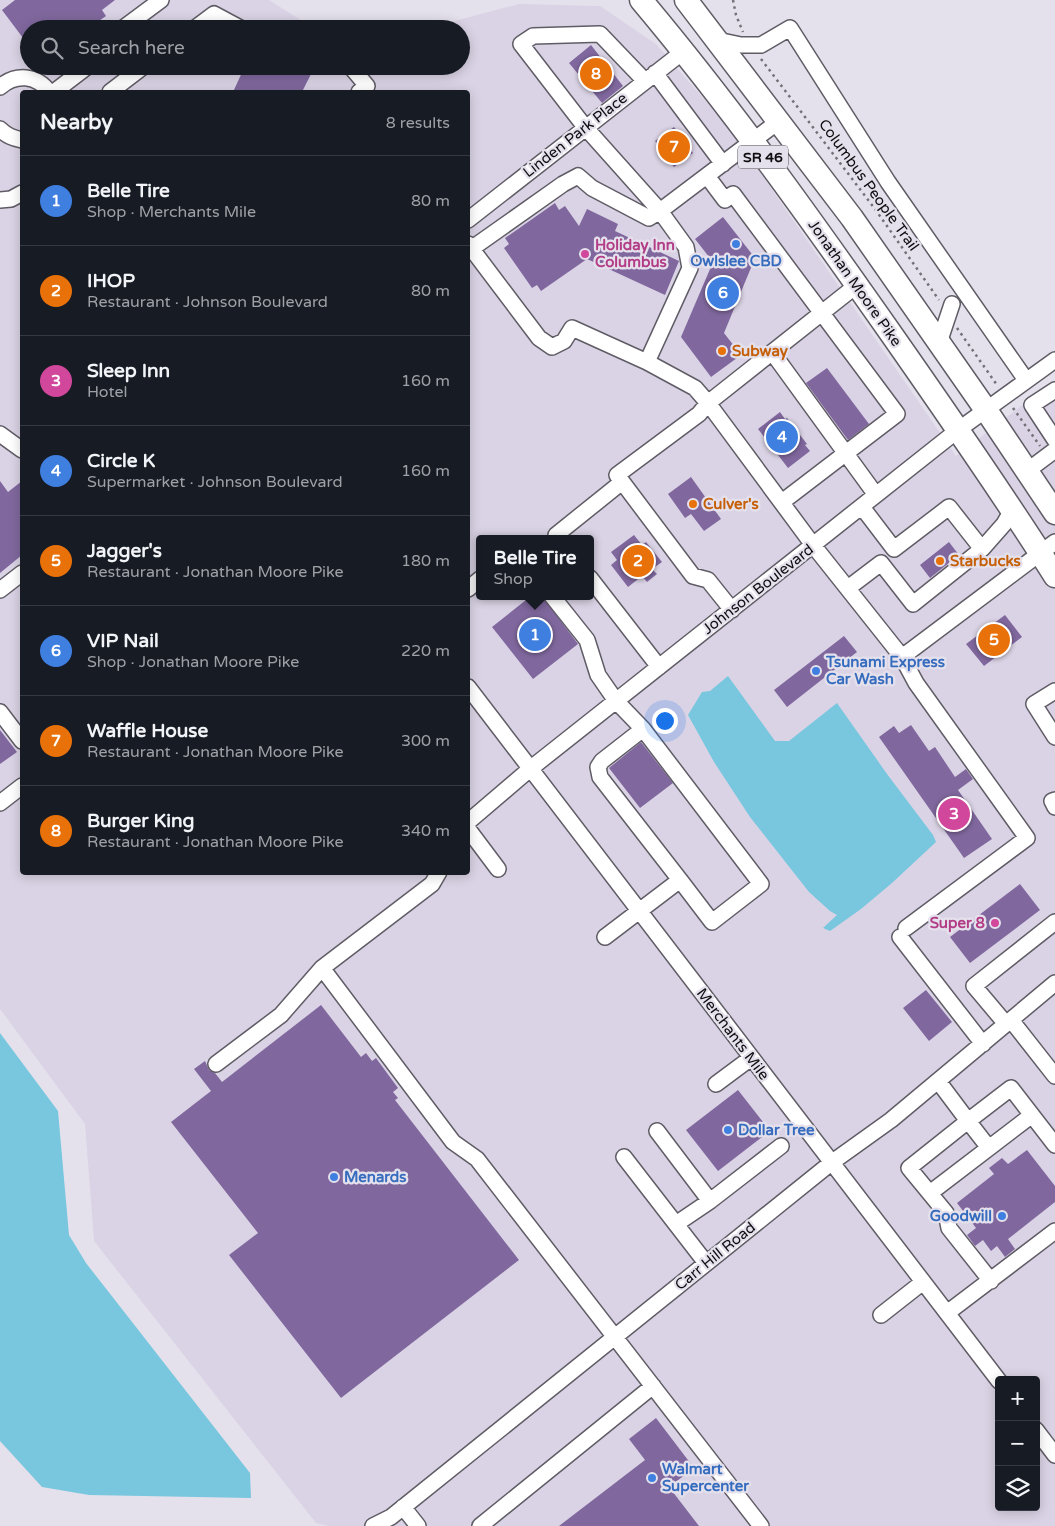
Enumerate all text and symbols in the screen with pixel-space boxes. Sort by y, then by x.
search box [20,20,470,75]
icon: search [38,34,66,62]
text: Search here [78,37,185,59]
pin: 8 [580,55,612,93]
street label: Linden Park Place [519,89,631,181]
text: Nearby [40,110,113,135]
text: 8 results [386,113,450,133]
street label: Columbus People Trail [815,116,923,254]
pin: 7 [658,128,690,166]
road number: SR 46 [738,146,788,168]
text: Belle Tire [87,180,170,202]
text: 1 [51,191,61,211]
text: 80 m [411,191,450,211]
text: Shop · Merchants Mile [87,202,256,222]
street label: Jonathan Moore Pike [804,216,906,350]
place label: Holiday Inn Columbus [595,236,675,271]
marker: Owlslee CBD [730,238,742,250]
marker: Holiday Inn Columbus [579,248,591,260]
place label: Owlslee CBD [690,252,782,270]
text: IHOP [87,270,135,292]
pin: 6 [707,274,739,312]
text: 2 [51,281,61,301]
text: 80 m [411,281,450,301]
text: Restaurant · Johnson Boulevard [87,292,328,312]
place label: Subway [732,342,788,361]
marker: Subway [716,345,728,357]
text: Sleep Inn [87,360,170,382]
text: 3 [51,371,61,391]
text: 160 m [401,371,450,391]
text: Hotel [87,382,128,402]
pin: 4 [766,418,798,456]
text: Circle K [87,450,155,472]
text: 4 [51,461,61,481]
text: 160 m [401,461,450,481]
text: Supermarket · Johnson Boulevard [87,472,343,492]
place label: Culver's [703,495,759,513]
marker: Culver's [687,498,699,510]
popup [476,535,594,600]
text: Jagger's [87,540,162,562]
street label: Johnson Boulevard [699,540,817,638]
pin: 2 [622,542,654,580]
text: Belle Tire [494,547,576,569]
text: 5 [51,551,61,571]
text: 180 m [401,551,450,571]
place label: Starbucks [950,552,1021,570]
marker: Starbucks [934,555,946,567]
text: Restaurant · Jonathan Moore Pike [87,562,344,582]
text: Shop [494,569,533,589]
pin: 1 [519,616,551,654]
pin: 5 [978,621,1010,659]
text: VIP Nail [87,630,159,652]
text: 6 [51,641,61,661]
text: 220 m [401,641,450,661]
text: Shop · Jonathan Moore Pike [87,652,299,672]
place label: Tsunami Express Car Wash [825,653,945,688]
marker: Tsunami Express Car Wash [810,665,822,677]
your location [652,708,678,734]
text: Waffle House [87,720,208,742]
text: 7 [51,731,61,751]
text: 300 m [401,731,450,751]
text: Restaurant · Jonathan Moore Pike [87,742,344,762]
pin: 3 [938,795,970,833]
text: Burger King [87,810,195,832]
text: 8 [51,821,61,841]
text: 340 m [401,821,450,841]
text: Restaurant · Jonathan Moore Pike [87,832,344,852]
place label: Super 8 [930,914,986,933]
marker: Super 8 [989,917,1001,929]
street label: Merchants Mile [693,985,773,1083]
place label: Dollar Tree [738,1121,815,1139]
marker: Dollar Tree [722,1124,734,1136]
place label: Menards [344,1168,407,1186]
marker: Menards [328,1171,340,1183]
place label: Goodwill [930,1207,992,1225]
marker: Goodwill [996,1210,1008,1222]
street label: Carr Hill Road [671,1218,759,1294]
map controls [995,1376,1040,1511]
button: + [995,1376,1040,1421]
button: − [995,1421,1040,1466]
place label: Walmart Supercenter [662,1460,749,1496]
button: layers [995,1466,1040,1511]
marker: Walmart Supercenter [646,1472,658,1484]

